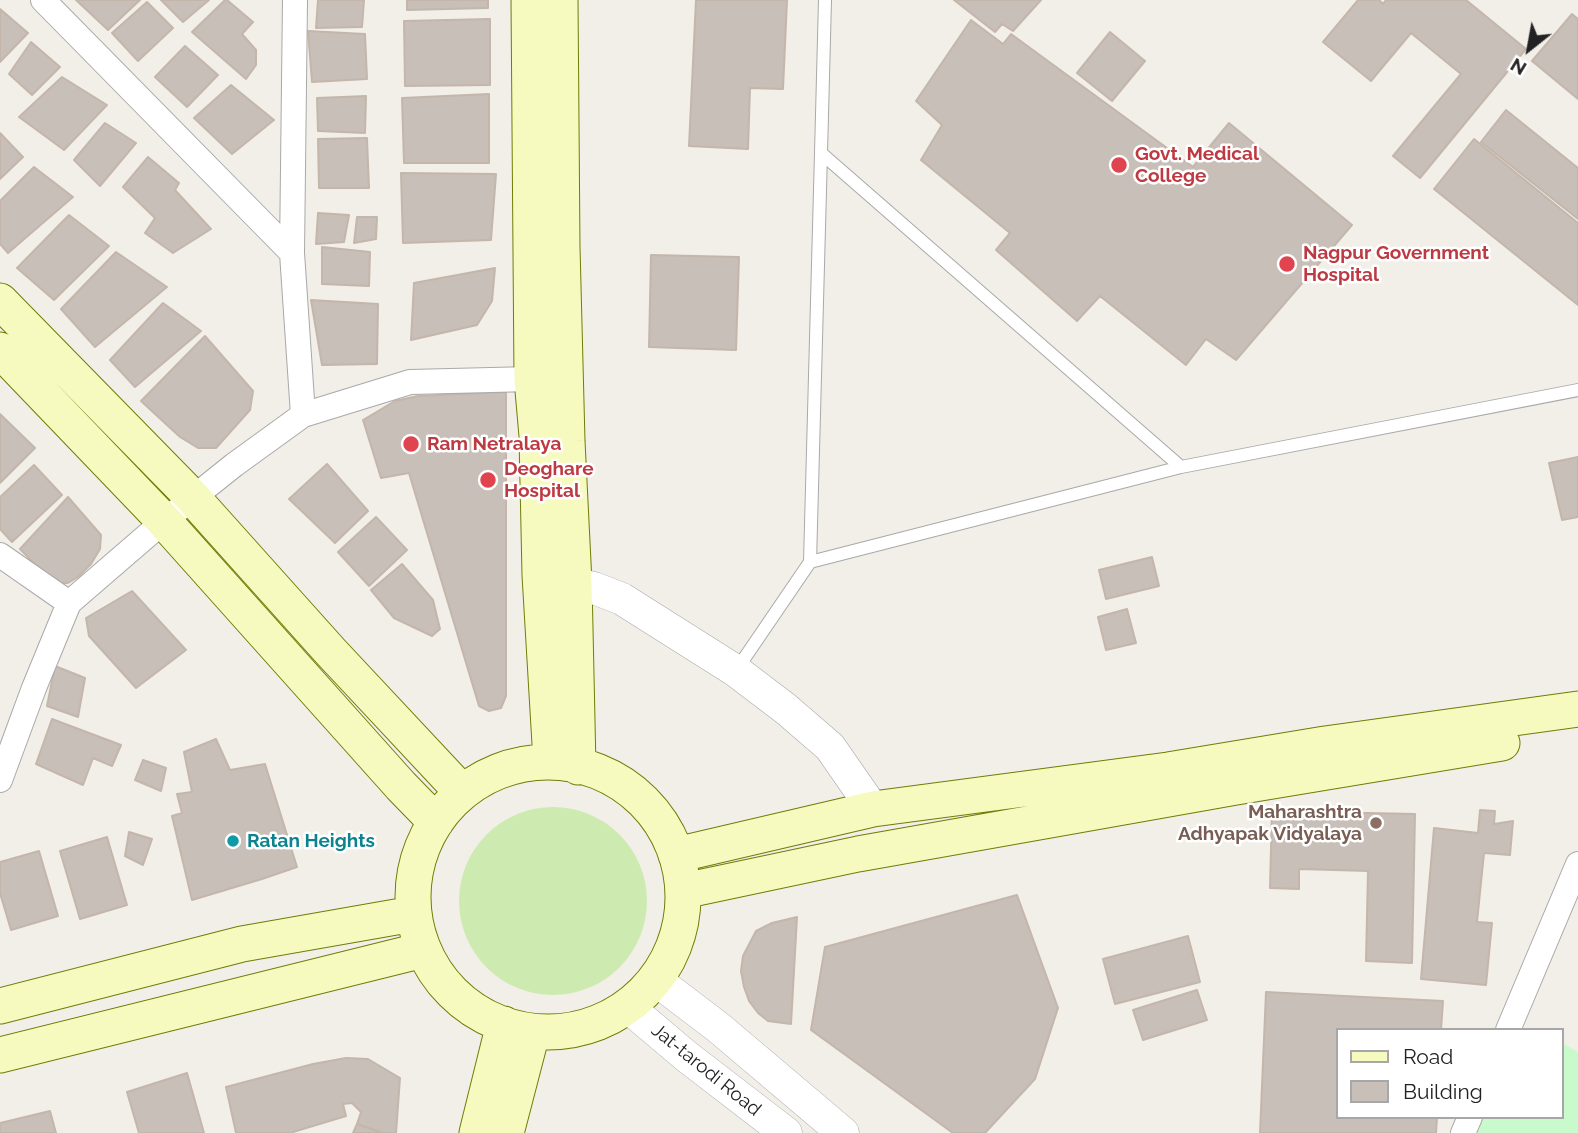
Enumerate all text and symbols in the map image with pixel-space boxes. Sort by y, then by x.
north arrow [1494,14,1564,84]
text: N [1506,54,1530,80]
place label: Govt. Medical College [1135,143,1259,187]
marker: Govt. Medical College [1109,155,1129,175]
place label: Nagpur Government Hospital [1303,242,1489,286]
marker: Nagpur Government Hospital [1277,254,1297,274]
place label: Ram Netralaya [427,433,561,455]
marker: Ram Netralaya [401,434,421,454]
place label: Deoghare Hospital [504,458,594,502]
marker: Deoghare Hospital [478,470,498,490]
place label: Maharashtra Adhyapak Vidyalaya [1178,801,1362,845]
marker: Maharashtra Adhyapak Vidyalaya [1368,815,1384,831]
place label: Ratan Heights [247,830,375,852]
marker: Ratan Heights [225,833,241,849]
street label: Jat-tarodi Road [647,1019,765,1121]
legend [1336,1028,1564,1119]
text: Road [1403,1044,1453,1069]
text: Building [1403,1079,1483,1104]

